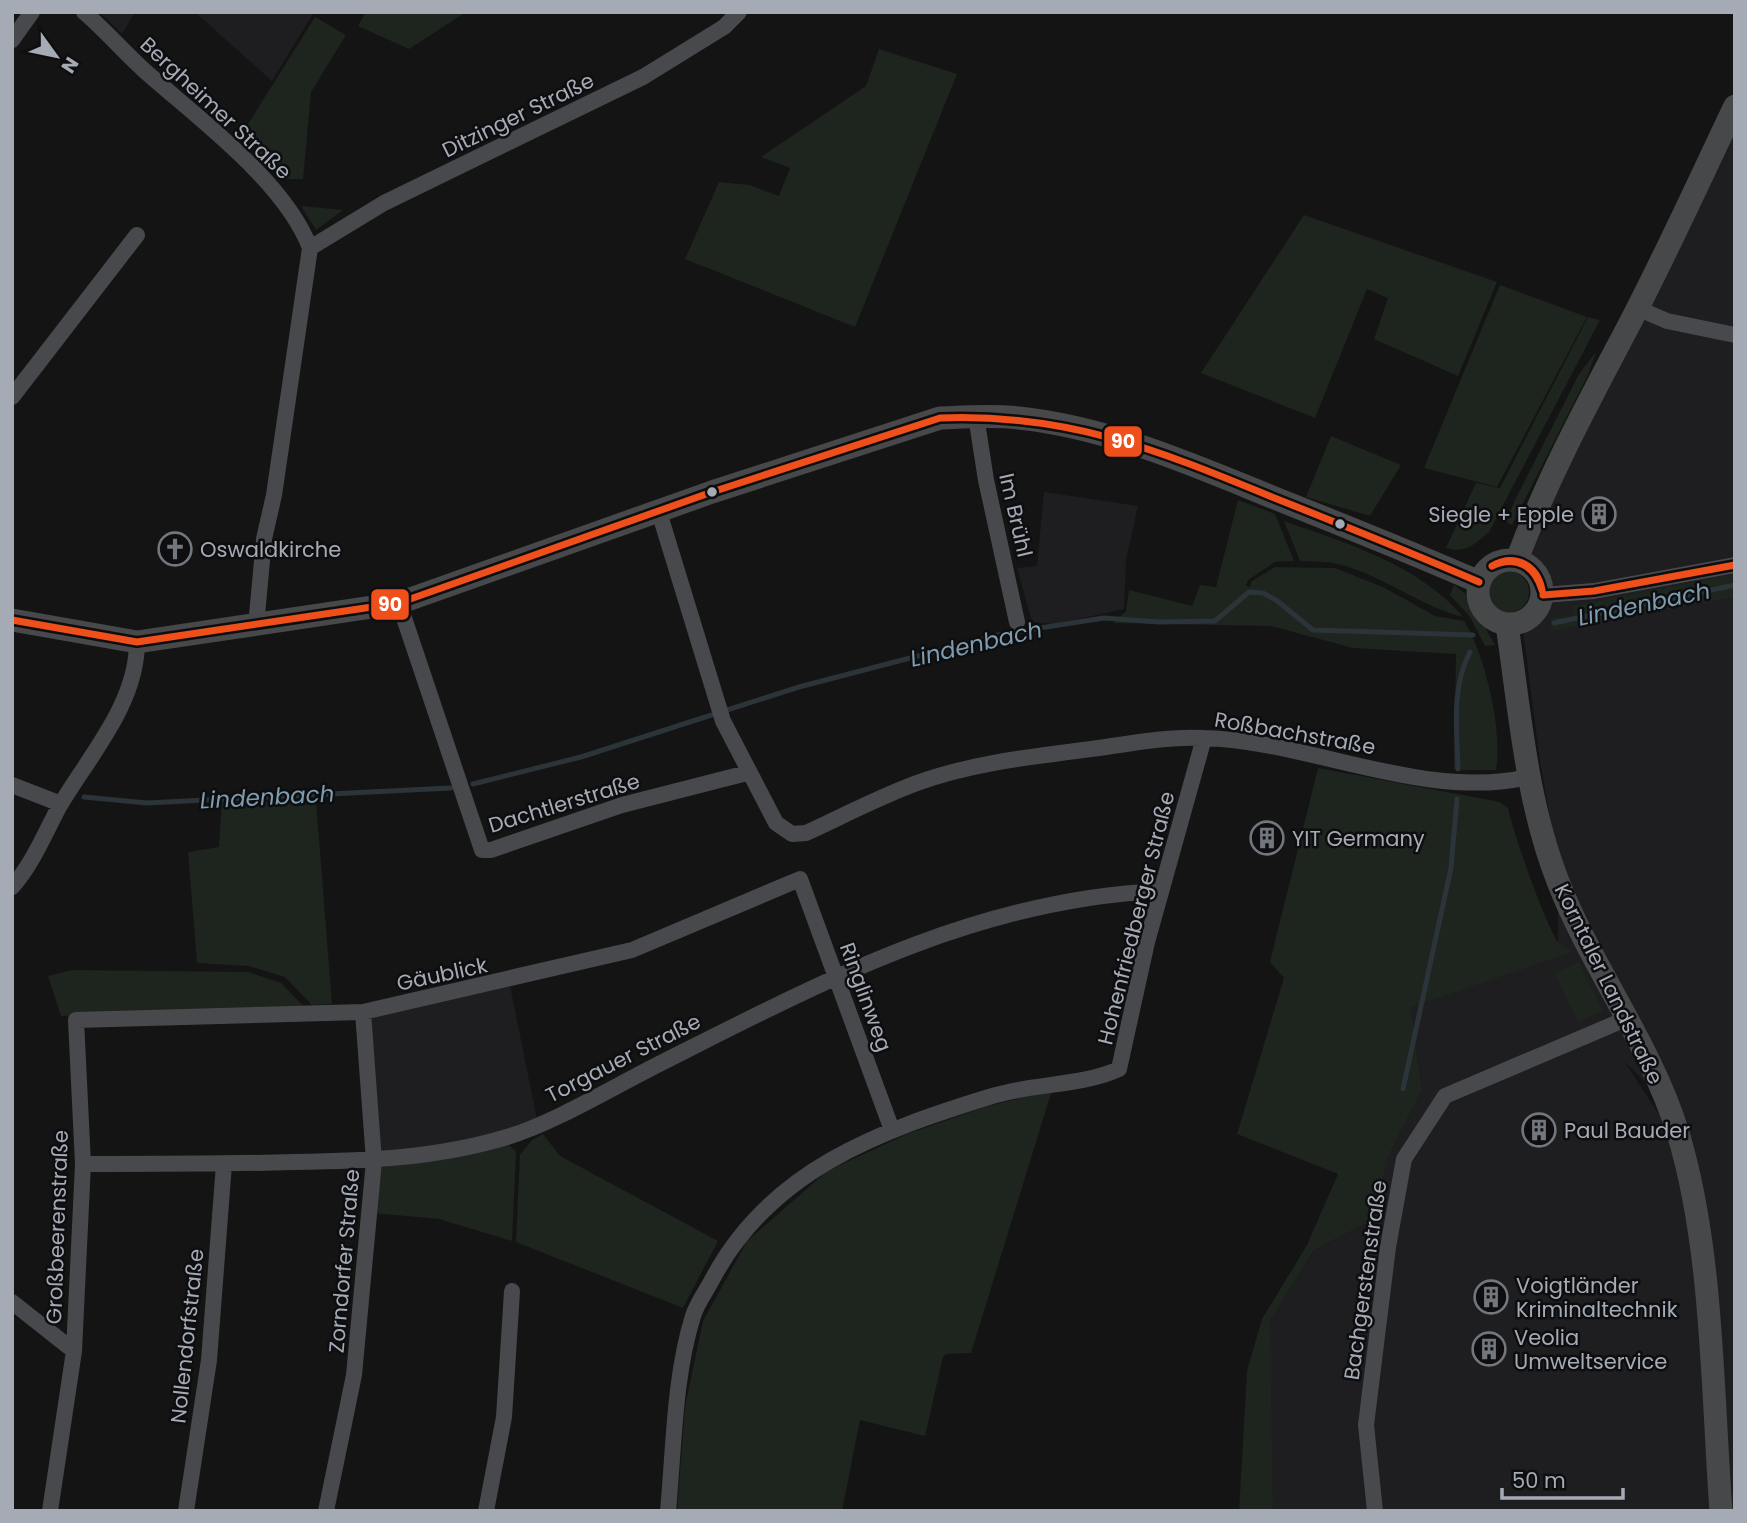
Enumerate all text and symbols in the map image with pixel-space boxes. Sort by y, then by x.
north arrow [21,21,91,91]
street label: Bergheimer Straße [134,30,298,186]
text: N [55,52,85,78]
street label: Ditzinger Straße [437,66,599,164]
line badge: 90 [1103,425,1143,458]
text: 90 [1111,428,1135,455]
street label: Im Brühl [992,470,1040,560]
unlabelled marker [705,485,719,499]
building icon: Siegle + Epple [1580,495,1618,533]
place label: Siegle + Epple [1428,500,1574,529]
unlabelled marker [1333,517,1347,531]
church icon: Oswaldkirche [156,530,194,568]
place label: Oswaldkirche [200,535,341,564]
water label: Lindenbach [1575,574,1713,634]
line badge: 90 [370,588,410,621]
text: 90 [378,591,402,618]
water label: Lindenbach [907,613,1045,675]
street label: Roßbachstraße [1212,705,1378,761]
street label: Dachtlerstraße [485,766,643,840]
water label: Lindenbach [199,777,335,817]
street label: Hohenfriedberger Straße [1090,788,1182,1048]
building icon: YIT Germany [1248,819,1286,857]
place label: YIT Germany [1292,824,1425,853]
street label: Korntaler Landstraße [1548,879,1670,1089]
street label: Ringlinweg [833,939,899,1055]
street label: Gäublick [394,950,490,998]
street label: Torgauer Straße [541,1006,705,1110]
building icon: Paul Bauder [1520,1111,1558,1149]
place label: Paul Bauder [1564,1116,1690,1145]
street label: Großbeerenstraße [39,1129,75,1325]
street label: Zorndorfer Straße [322,1168,366,1354]
street label: Bachgerstenstraße [1337,1178,1393,1382]
street label: Nollendorfstraße [163,1247,211,1425]
place label: Voigtländer Kriminaltechnik [1516,1271,1678,1324]
building icon: Voigtländer Kriminaltechnik [1472,1278,1510,1316]
place label: Veolia Umweltservice [1514,1323,1667,1376]
building icon: Veolia Umweltservice [1470,1330,1508,1368]
scale bar [1502,1456,1623,1500]
text: 50 m [1512,1466,1566,1495]

